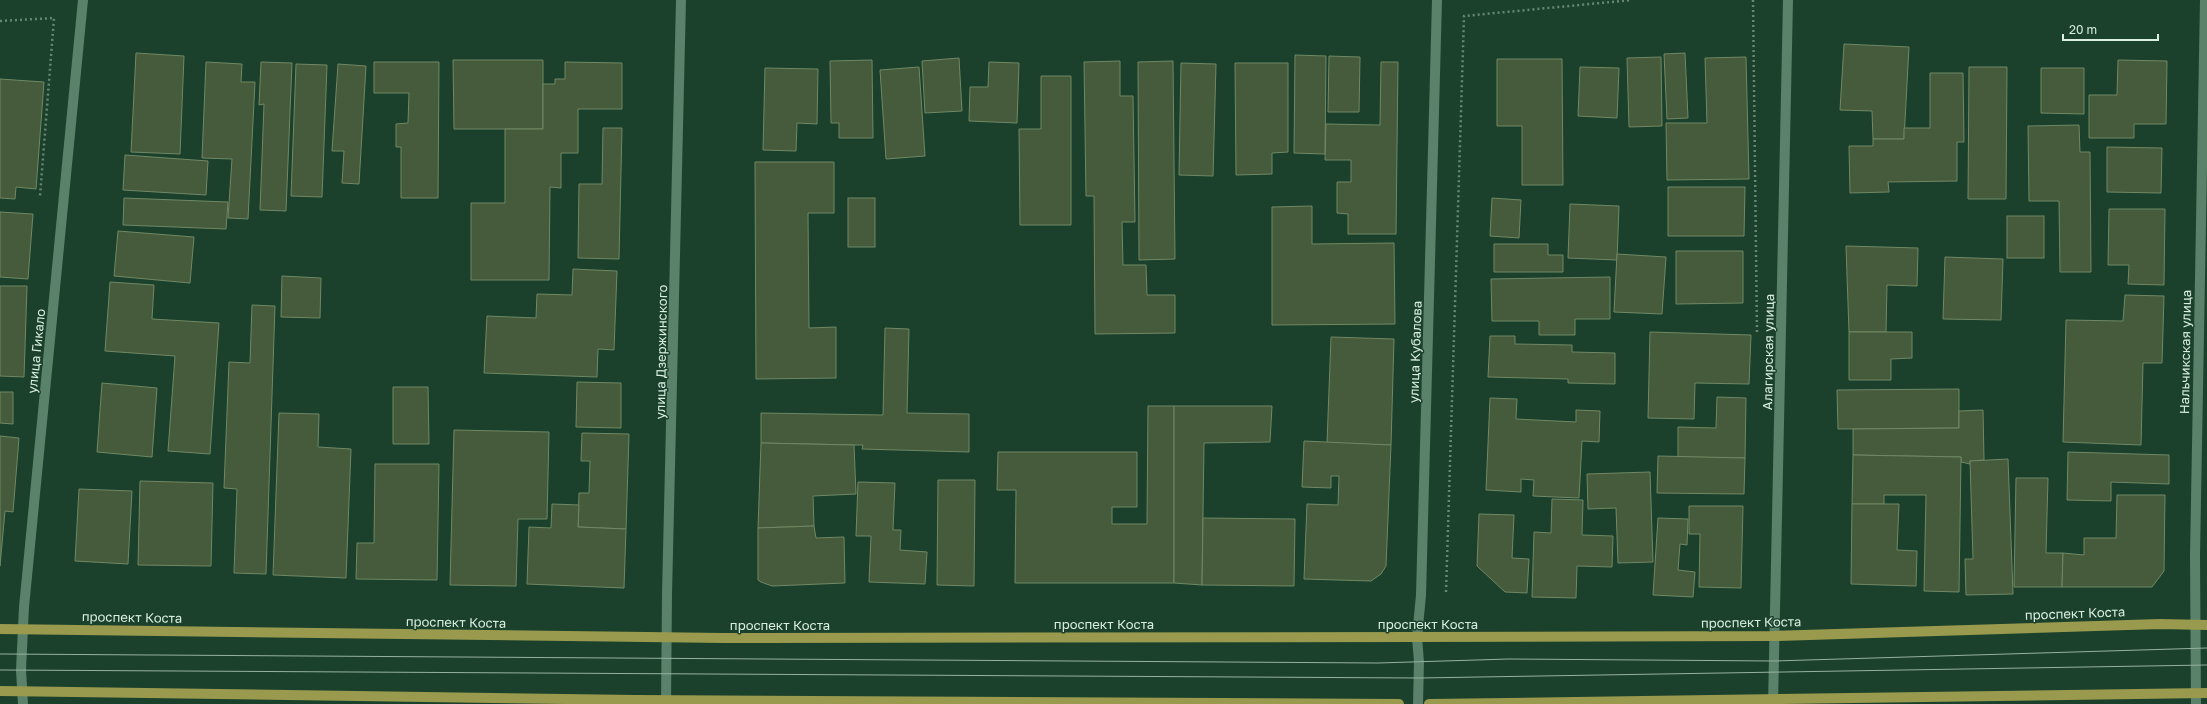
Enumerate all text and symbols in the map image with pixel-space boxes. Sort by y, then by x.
scale bar [2063,16,2158,42]
text: 20 m [2069,22,2097,37]
street label: улица Дзержинского [652,284,670,420]
street label: Нальчикская улица [2176,290,2194,414]
street label: Алагирская улица [1759,294,1777,410]
street label: улица Кубалова [1405,301,1425,403]
street label: улица Гикало [24,308,48,394]
street label: проспект Коста [2025,603,2125,623]
street label: проспект Коста [82,608,182,626]
street label: проспект Коста [406,613,506,631]
street label: проспект Коста [1701,613,1801,631]
street label: проспект Коста [1054,616,1154,632]
street label: проспект Коста [1378,616,1478,632]
street label: проспект Коста [730,617,830,633]

